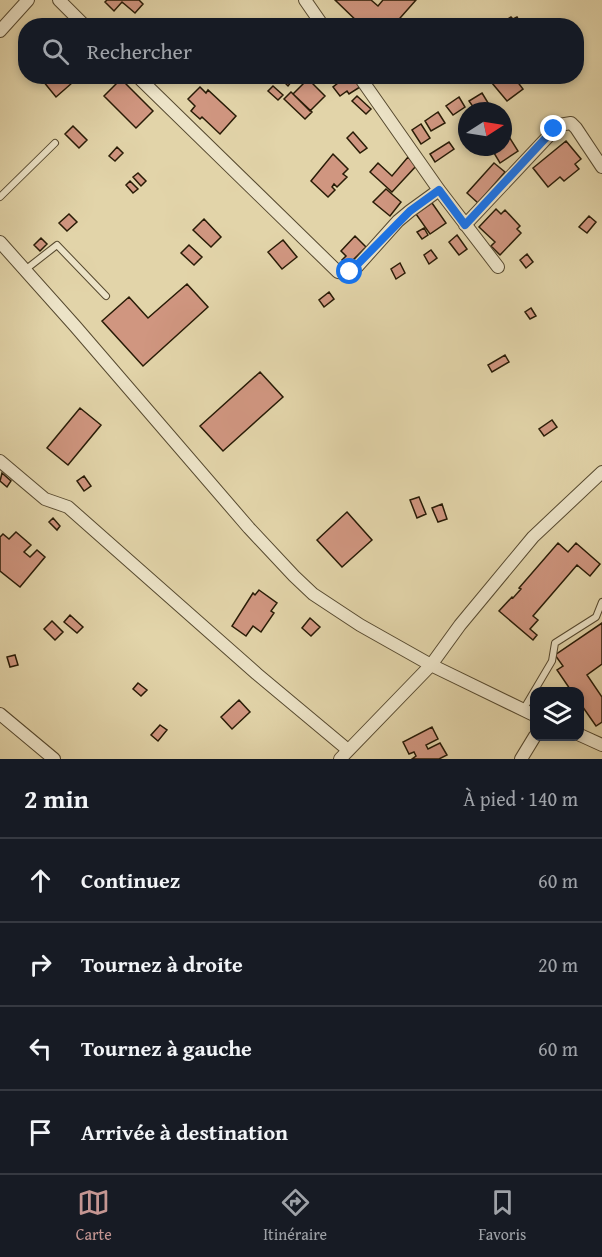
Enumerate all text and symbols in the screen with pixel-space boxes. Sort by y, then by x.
search box [18,18,584,84]
icon: search [39,35,72,68]
text: Rechercher [87,35,192,67]
north arrow [458,102,512,156]
route end [540,115,566,141]
route start [336,258,362,284]
map controls [530,687,584,741]
button: layers [530,687,584,741]
text: 2 min [24,779,89,818]
text: À pied · 140 m [463,784,578,813]
icon: ahead [24,864,57,897]
text: Continuez [81,864,180,896]
text: 60 m [538,866,578,895]
icon: right [24,948,57,981]
text: Tournez à droite [81,948,243,980]
text: 20 m [538,950,578,979]
icon: left [24,1032,57,1065]
text: Tournez à gauche [81,1032,252,1064]
text: 60 m [538,1034,578,1063]
icon: arrive [24,1116,57,1149]
text: Arrivée à destination [81,1116,288,1148]
tab: Carte [76,1186,112,1246]
tab: Itinéraire [263,1186,327,1246]
tab: Favoris [479,1186,526,1246]

